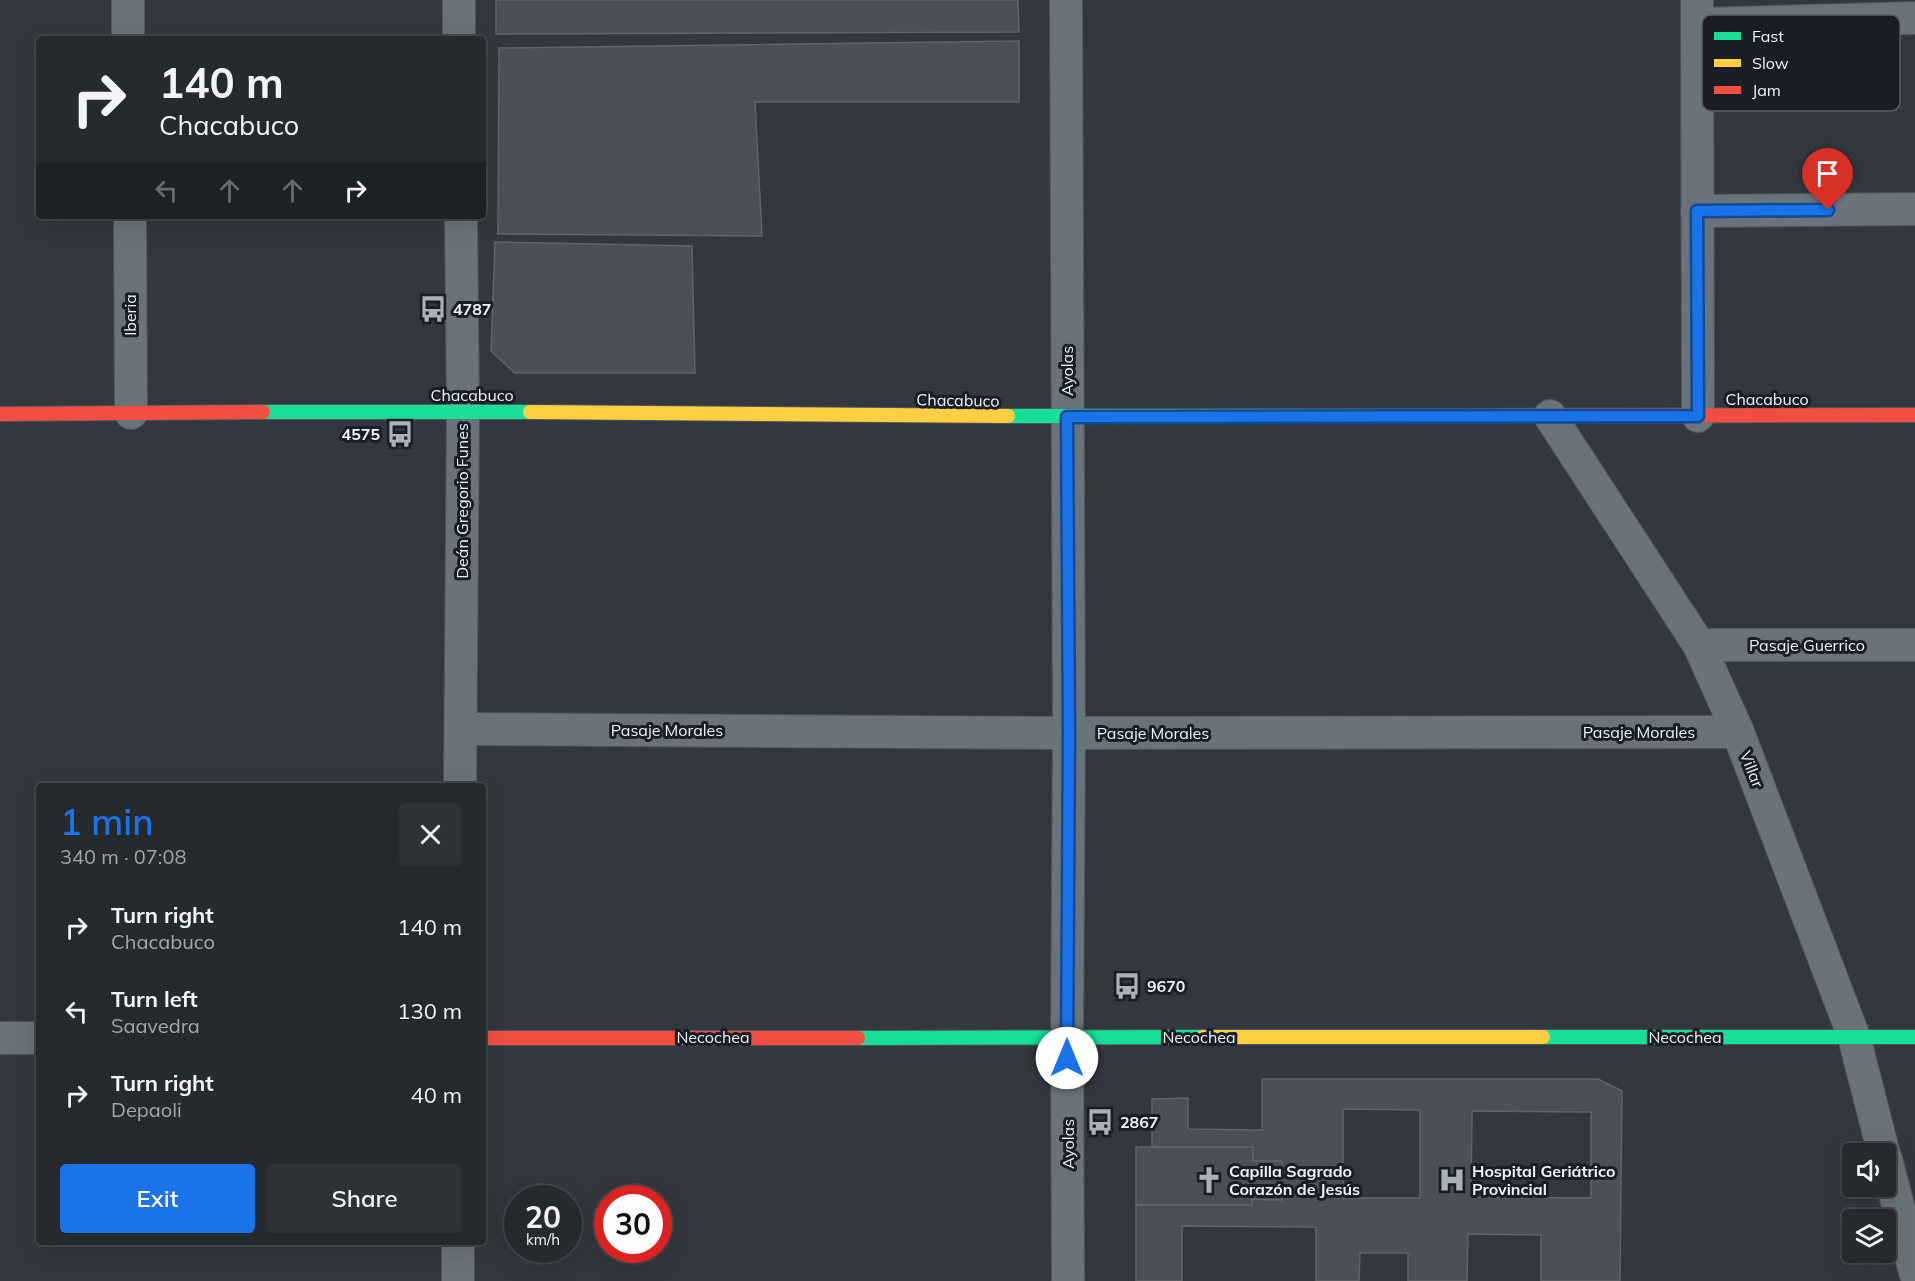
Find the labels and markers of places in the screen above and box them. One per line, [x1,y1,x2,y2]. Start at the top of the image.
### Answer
pin [1802,148,1853,210]
bus stop icon: 4787 [418,294,448,324]
place label: 4787 [453,299,491,319]
bus stop icon: 4575 [385,419,415,449]
place label: 4575 [342,424,380,444]
bus stop icon: 9670 [1112,971,1142,1001]
place label: 9670 [1147,976,1185,996]
bus stop icon: 2867 [1085,1107,1115,1137]
place label: 2867 [1120,1112,1158,1132]
place label: Capilla Sagrado Corazón de Jesús [1229,1161,1360,1199]
place label: Hospital Geriátrico Provincial [1472,1161,1615,1199]
church icon: Capilla Sagrado Corazón de Jesús [1194,1165,1224,1195]
hospital icon: Hospital Geriátrico Provincial [1437,1165,1467,1195]

